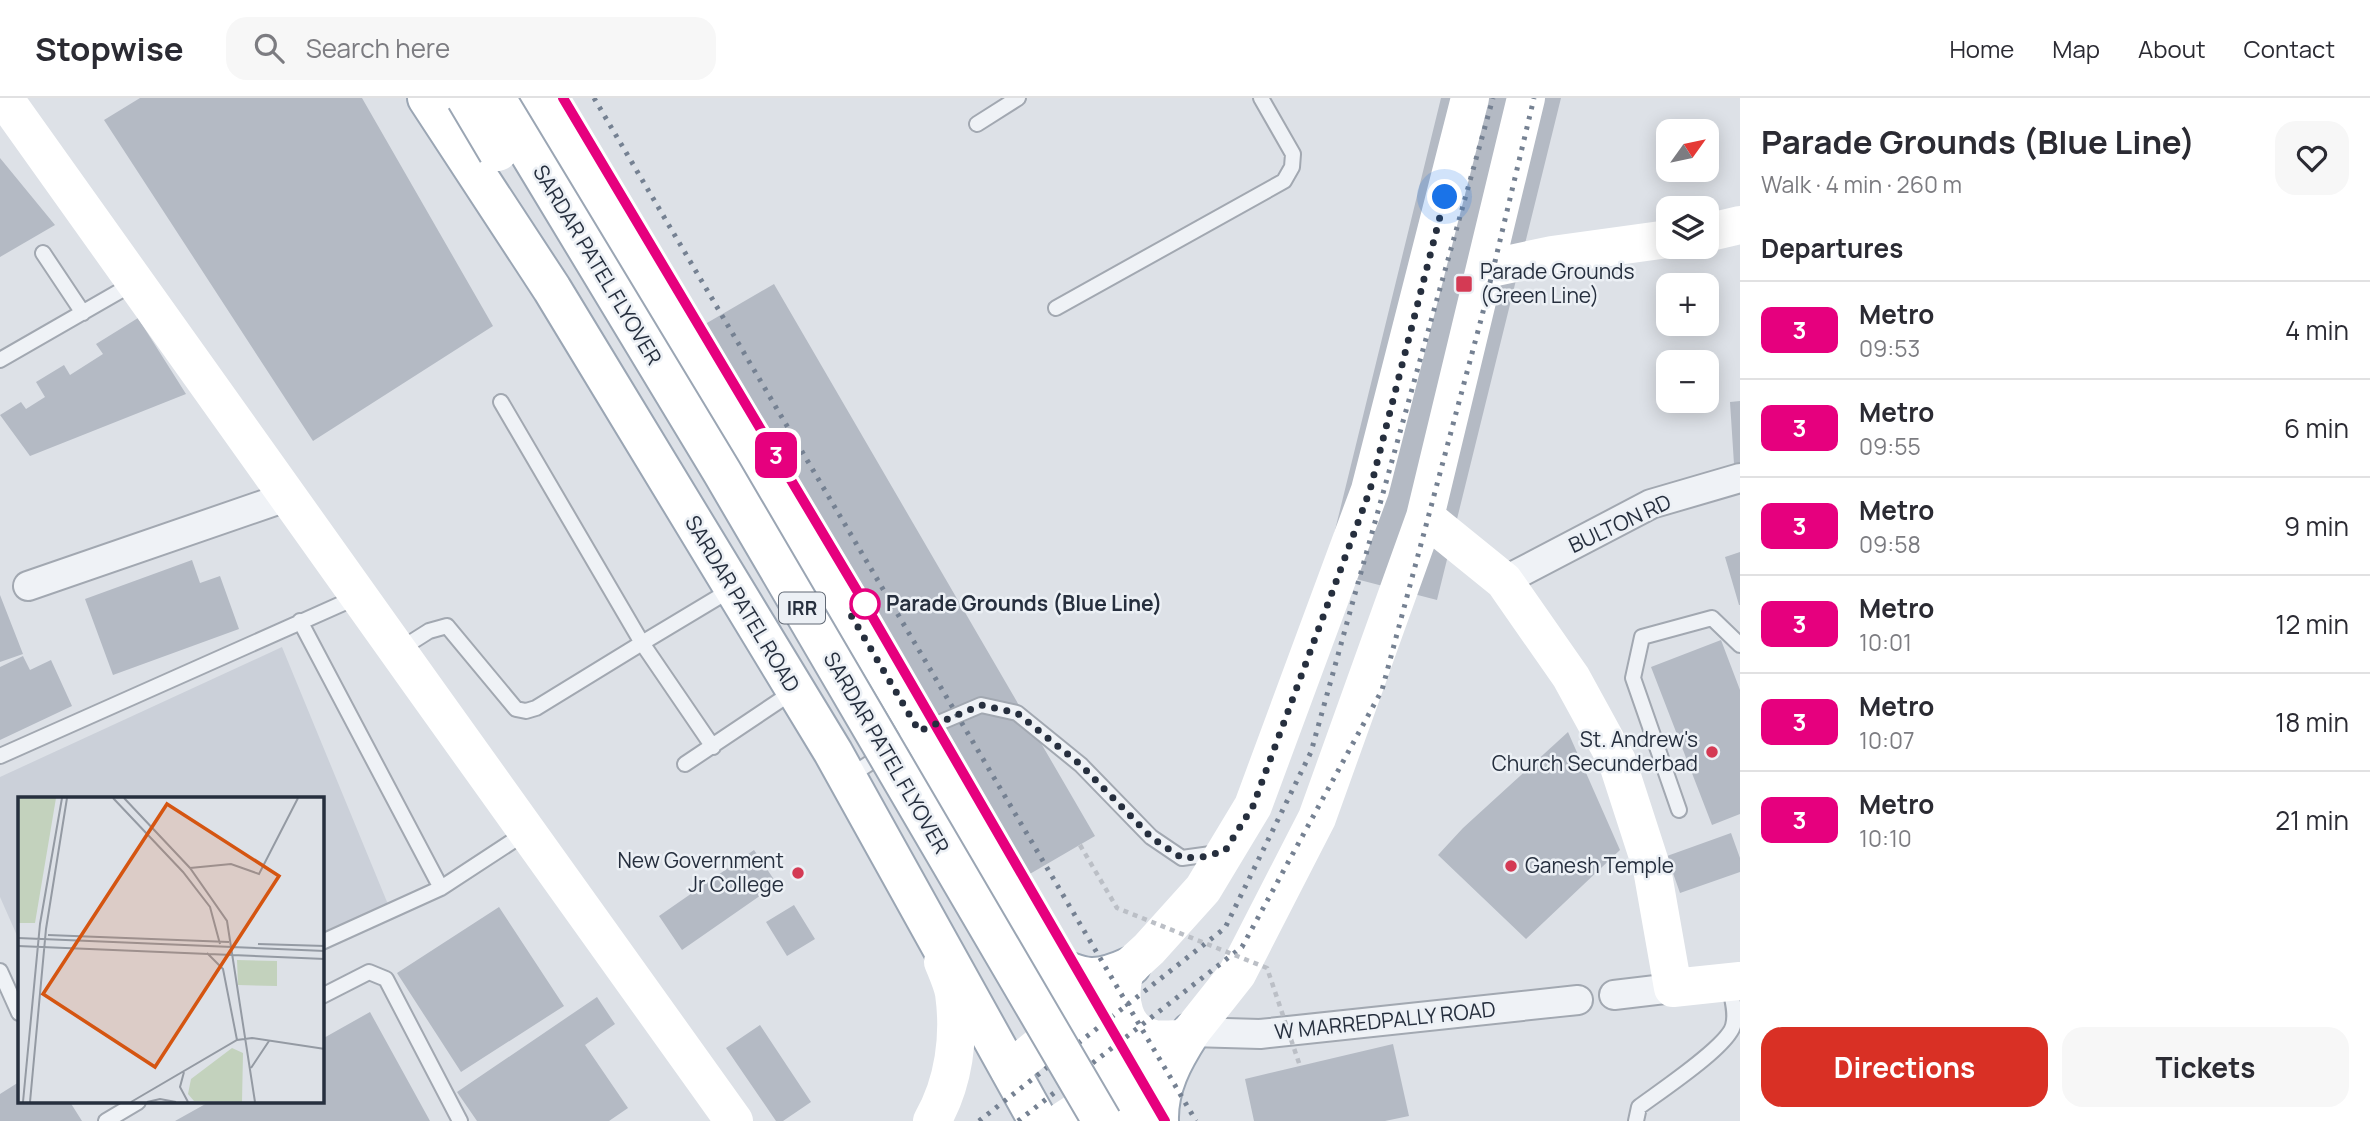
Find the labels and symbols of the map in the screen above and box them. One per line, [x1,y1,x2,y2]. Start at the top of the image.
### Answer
north arrow [1656,119,1718,182]
street label: SARDAR PATEL FLYOVER [527,159,669,370]
your location [1427,179,1462,214]
place label: Parade Grounds (Green Line) [1480,257,1635,309]
marker: Parade Grounds (Green Line) [1454,274,1474,294]
line badge: 3 [753,432,799,478]
street label: BULTON RD [1564,487,1675,559]
street label: SARDAR PATEL ROAD [679,510,807,697]
marker: Parade Grounds (Blue Line) [850,589,880,619]
place label: Parade Grounds (Blue Line) [886,589,1162,617]
road number: IRR [779,593,825,624]
street label: SARDAR PATEL FLYOVER [818,647,956,858]
place label: St. Andrew's Church Secunderbad [1492,725,1698,777]
marker: St. Andrew's Church Secunderbad [1704,744,1720,760]
inset map [18,797,324,1104]
place label: New Government Jr College [617,846,784,898]
place label: Ganesh Temple [1525,851,1674,879]
marker: Ganesh Temple [1503,858,1519,874]
marker: New Government Jr College [790,865,806,881]
street label: W MARREDPALLY ROAD [1273,994,1497,1046]

